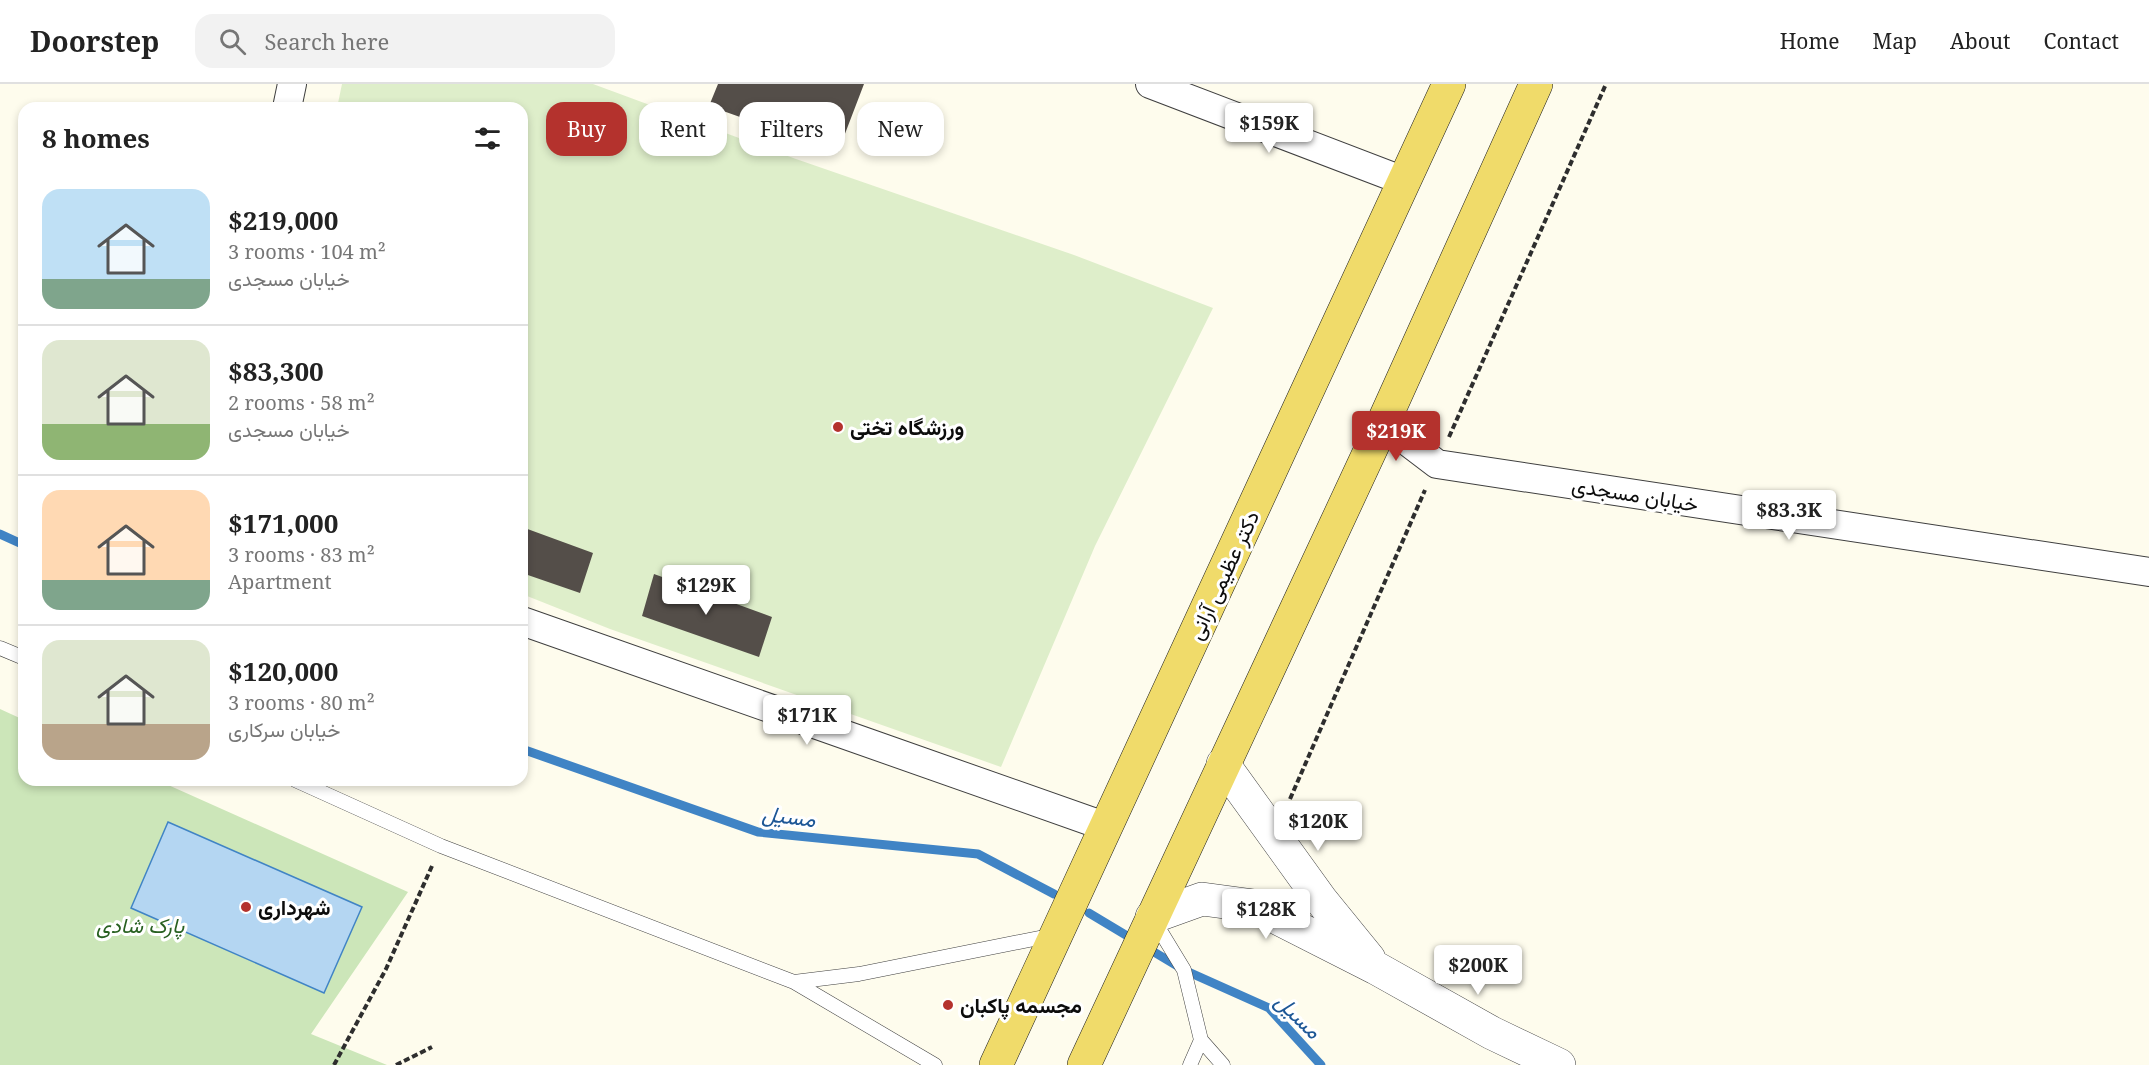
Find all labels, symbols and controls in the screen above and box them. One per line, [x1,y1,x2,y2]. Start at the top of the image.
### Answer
search box [195,14,615,68]
text: Doorstep [30,22,159,60]
icon: search [216,25,249,58]
text: Search here [264,26,389,56]
text: Home [1780,27,1840,55]
text: Map [1873,27,1917,55]
text: About [1950,27,2011,55]
text: Contact [2044,27,2119,55]
chip: Buy [546,102,627,156]
chip: Rent [639,102,727,156]
chip: Filters [739,102,845,156]
chip: New [857,102,944,156]
pin: $159K [1227,103,1311,154]
text: $159K [1239,109,1299,136]
text: 8 homes [42,120,150,156]
icon: filters [471,122,504,155]
text: $219,000 [228,202,338,238]
icon: home [90,213,162,285]
text: 3 rooms · 104 m² [228,238,386,265]
text: خیابان مسجدی [228,265,350,292]
text: $83,300 [228,353,324,389]
icon: home [90,364,162,436]
text: 2 rooms · 58 m² [228,389,375,416]
pin: $219K [1354,411,1438,462]
place label: ورزشگاه تختی [850,413,964,441]
text: خیابان مسجدی [228,416,350,443]
text: $219K [1366,417,1426,444]
marker: ورزشگاه تختی [831,420,845,434]
street label: خیابان مسجدی [1570,470,1700,518]
pin: $83.3K [1740,490,1838,541]
text: $83.3K [1756,496,1822,523]
text: $171,000 [228,505,338,541]
street label: دکتر عظیمی آرانی [1181,506,1265,644]
icon: home [90,514,162,586]
text: 3 rooms · 83 m² [228,541,375,568]
pin: $129K [664,565,748,616]
text: Apartment [228,568,332,595]
text: $129K [676,571,736,598]
text: $120,000 [228,653,338,689]
icon: home [90,664,162,736]
text: 3 rooms · 80 m² [228,689,375,716]
pin: $171K [765,695,849,746]
text: $171K [777,701,837,728]
text: خیابان سرکاری [228,716,340,743]
water label: مسیل [760,797,818,833]
pin: $120K [1276,801,1360,852]
text: $120K [1288,807,1348,834]
pin: $128K [1224,889,1308,940]
place label: شهرداری [258,893,331,921]
text: $128K [1236,895,1296,922]
marker: شهرداری [239,900,253,914]
park label: پارک شادی [96,911,184,940]
pin: $200K [1436,945,1520,996]
text: $200K [1448,951,1508,978]
water label: مسیل [1269,986,1329,1045]
place label: مجسمه پاکبان [960,991,1082,1020]
marker: مجسمه پاکبان [941,998,955,1012]

